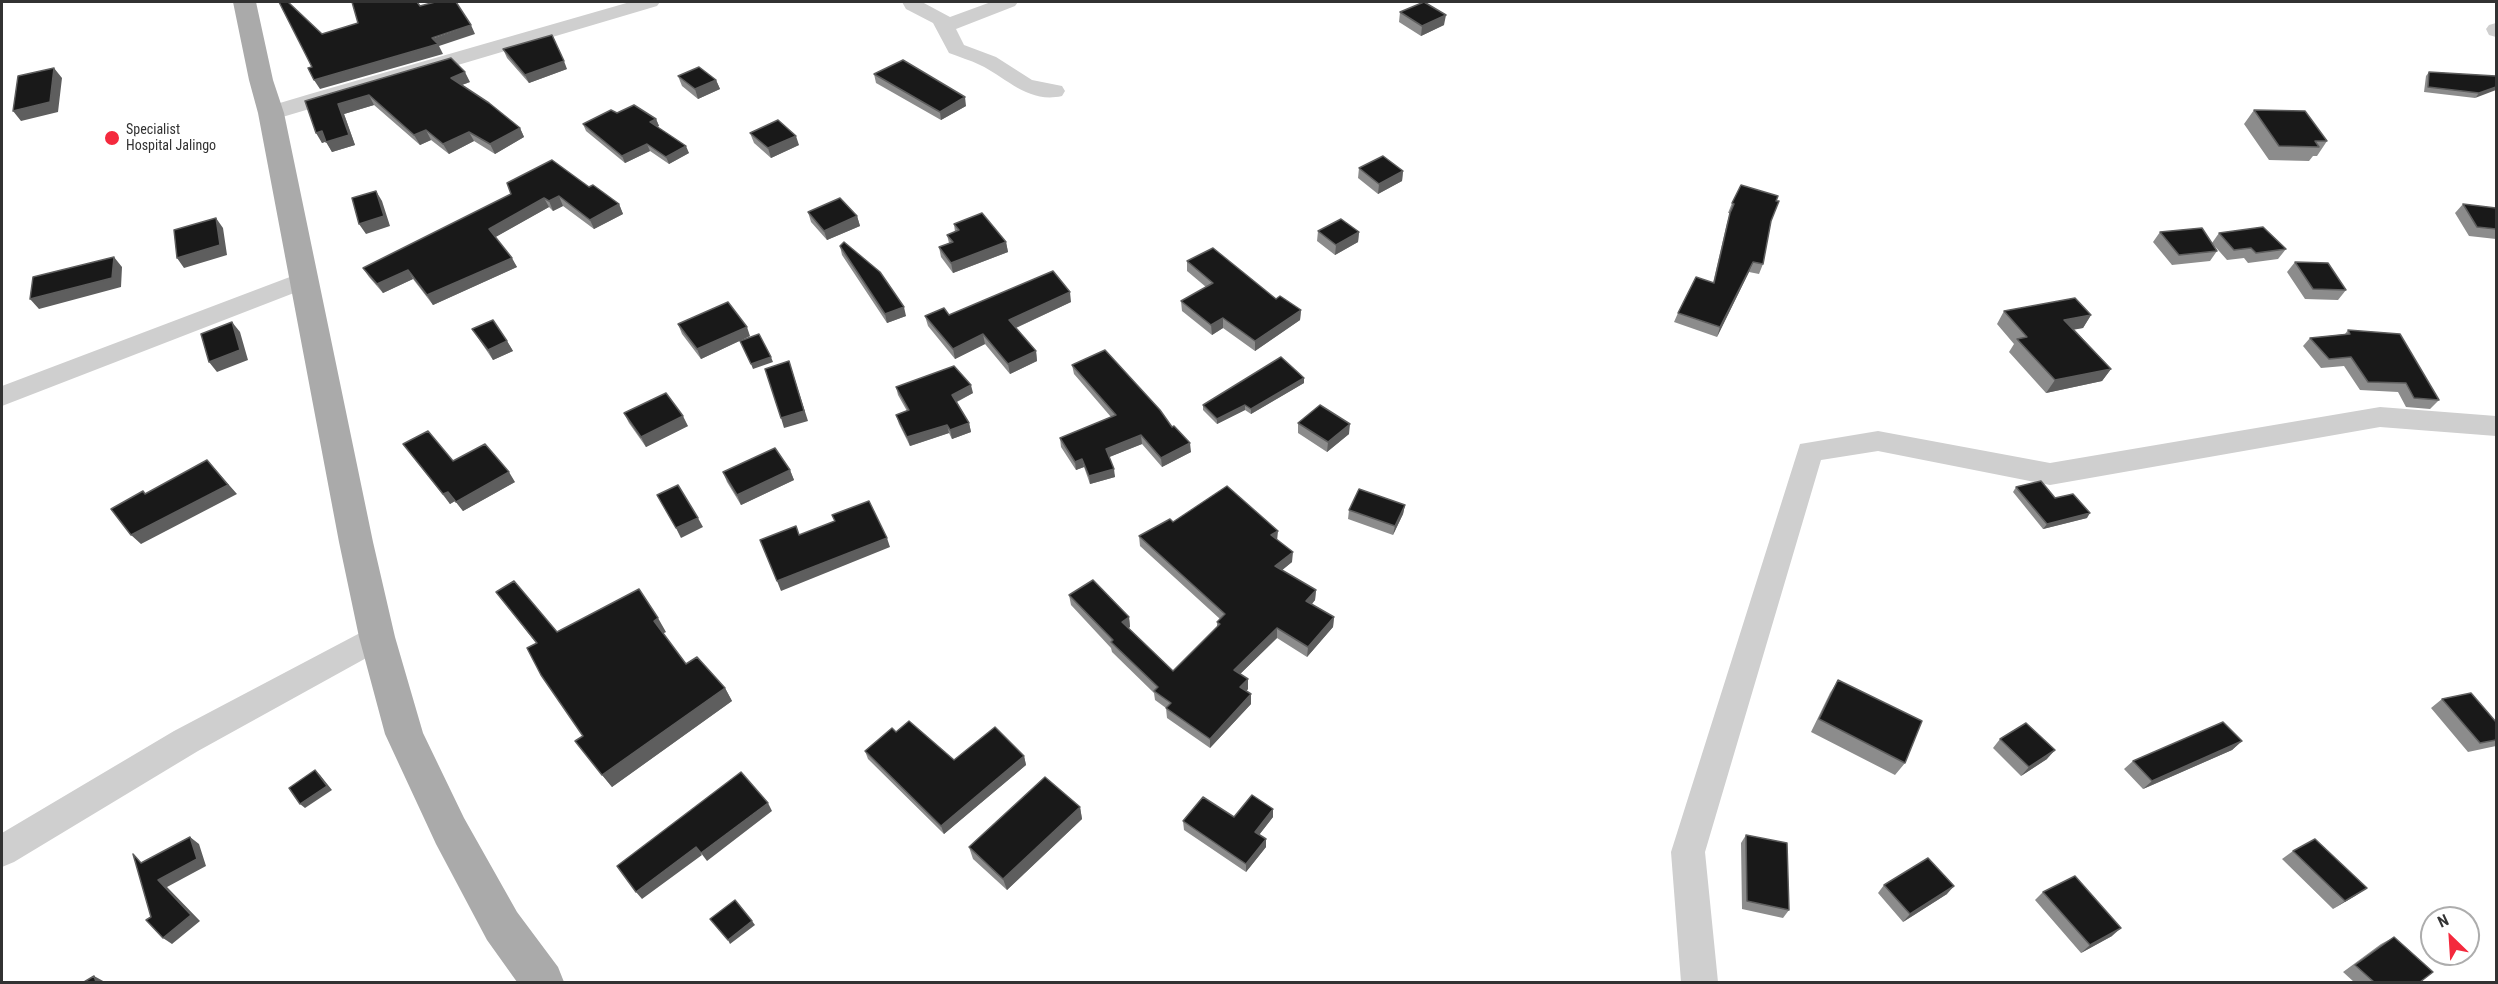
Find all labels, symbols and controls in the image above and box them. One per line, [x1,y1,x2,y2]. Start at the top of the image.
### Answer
place label: Specialist Hospital Jalingo [126,122,216,154]
marker: Specialist Hospital Jalingo [103,129,121,147]
north arrow [2420,906,2480,966]
text: N [2435,910,2451,932]

